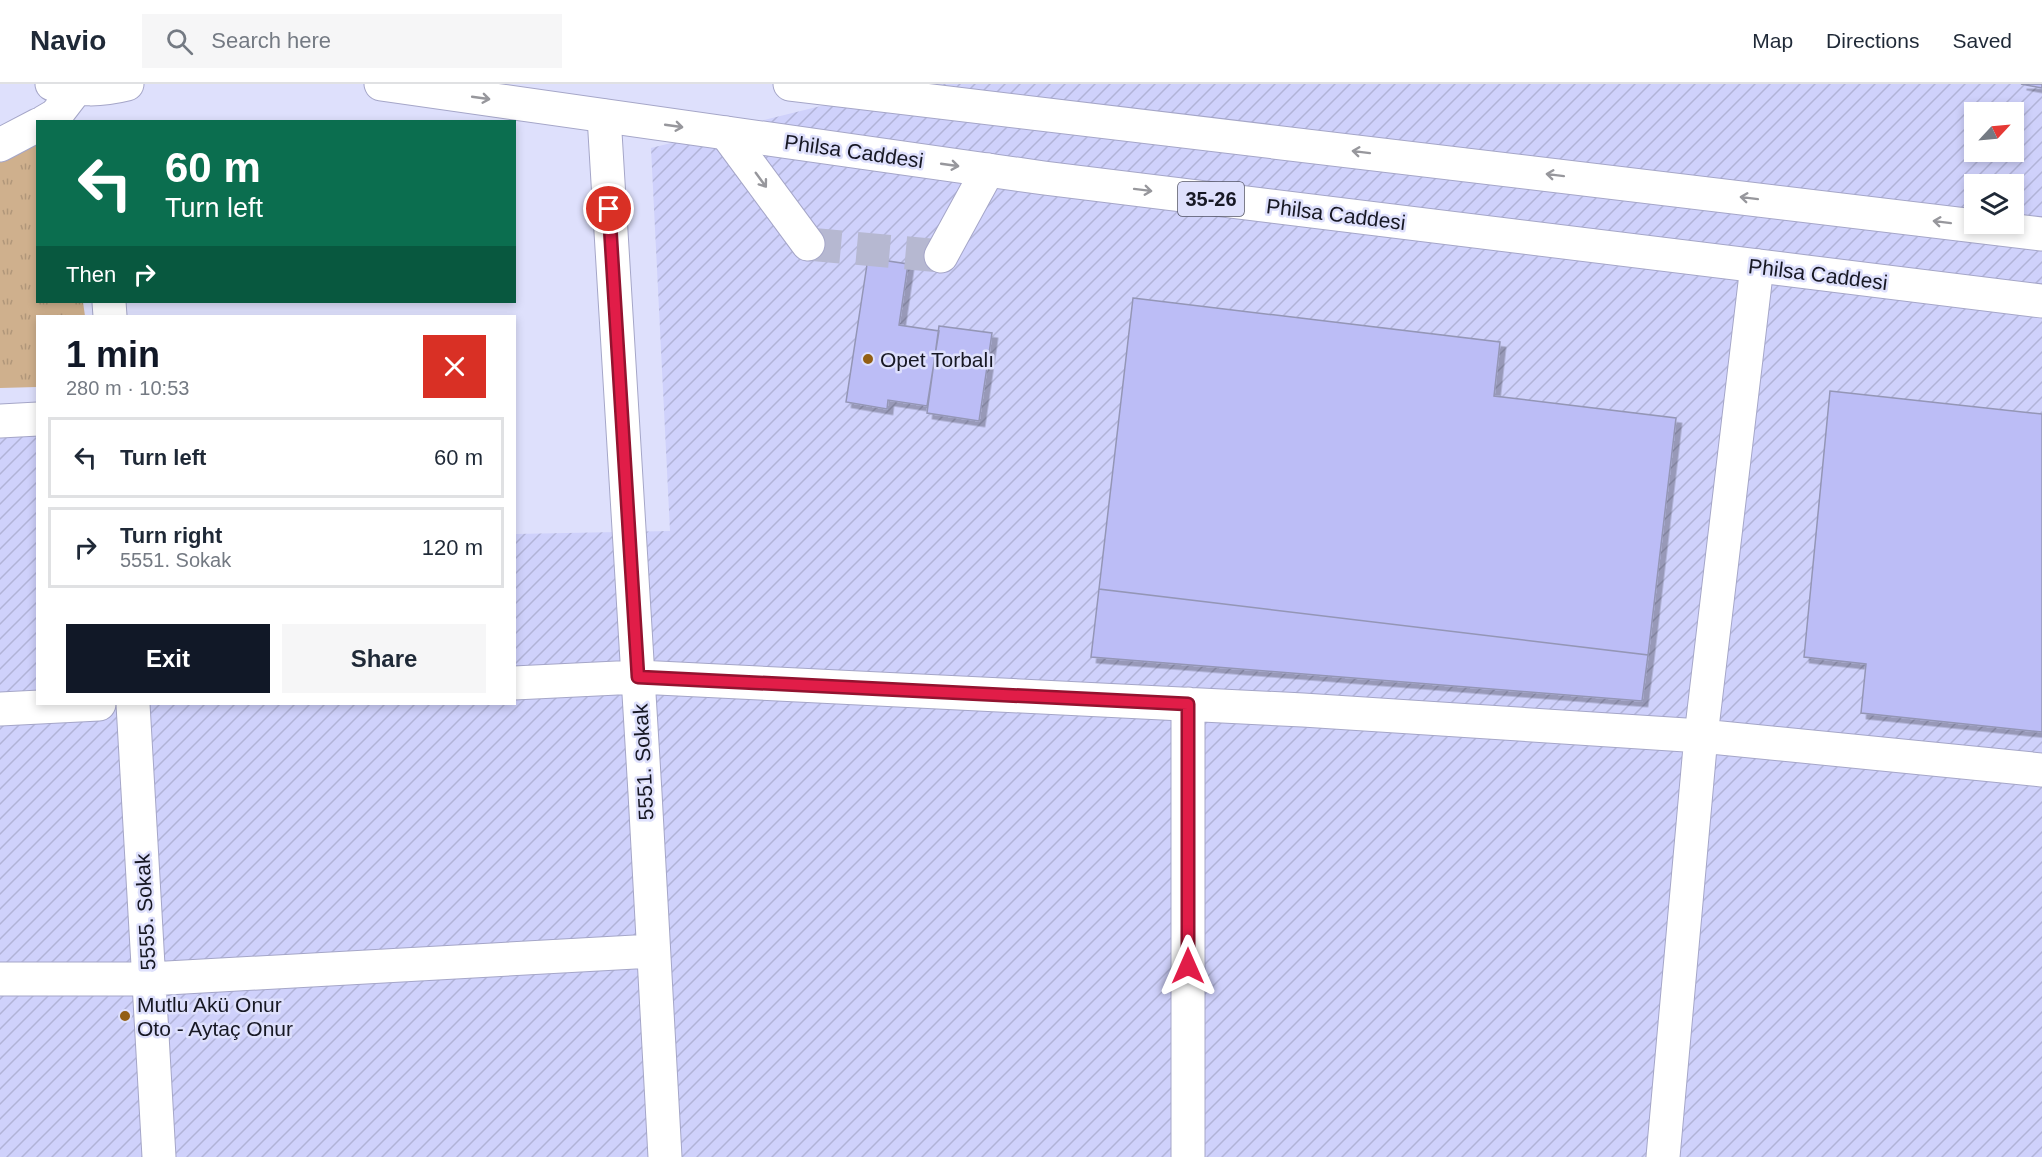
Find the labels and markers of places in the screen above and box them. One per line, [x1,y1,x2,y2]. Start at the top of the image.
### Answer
pin [583,183,634,234]
place label: Opet Torbalı [880,348,994,371]
marker: Opet Torbalı [861,352,875,366]
place label: Mutlu Akü Onur Oto - Aytaç Onur [137,993,293,1040]
marker: Mutlu Akü Onur Oto - Aytaç Onur [118,1009,132,1023]

